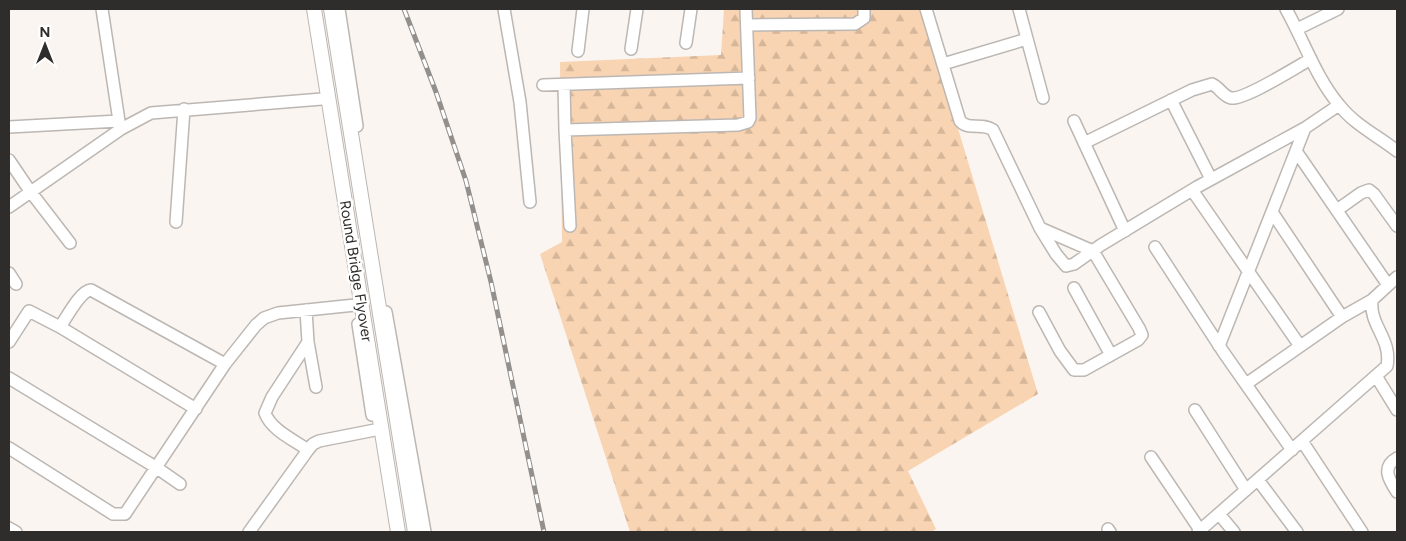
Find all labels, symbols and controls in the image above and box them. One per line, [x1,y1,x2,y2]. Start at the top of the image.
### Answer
north arrow [20,20,70,70]
text: N [40,24,50,41]
street label: Round Bridge Flyover [336,199,376,343]

